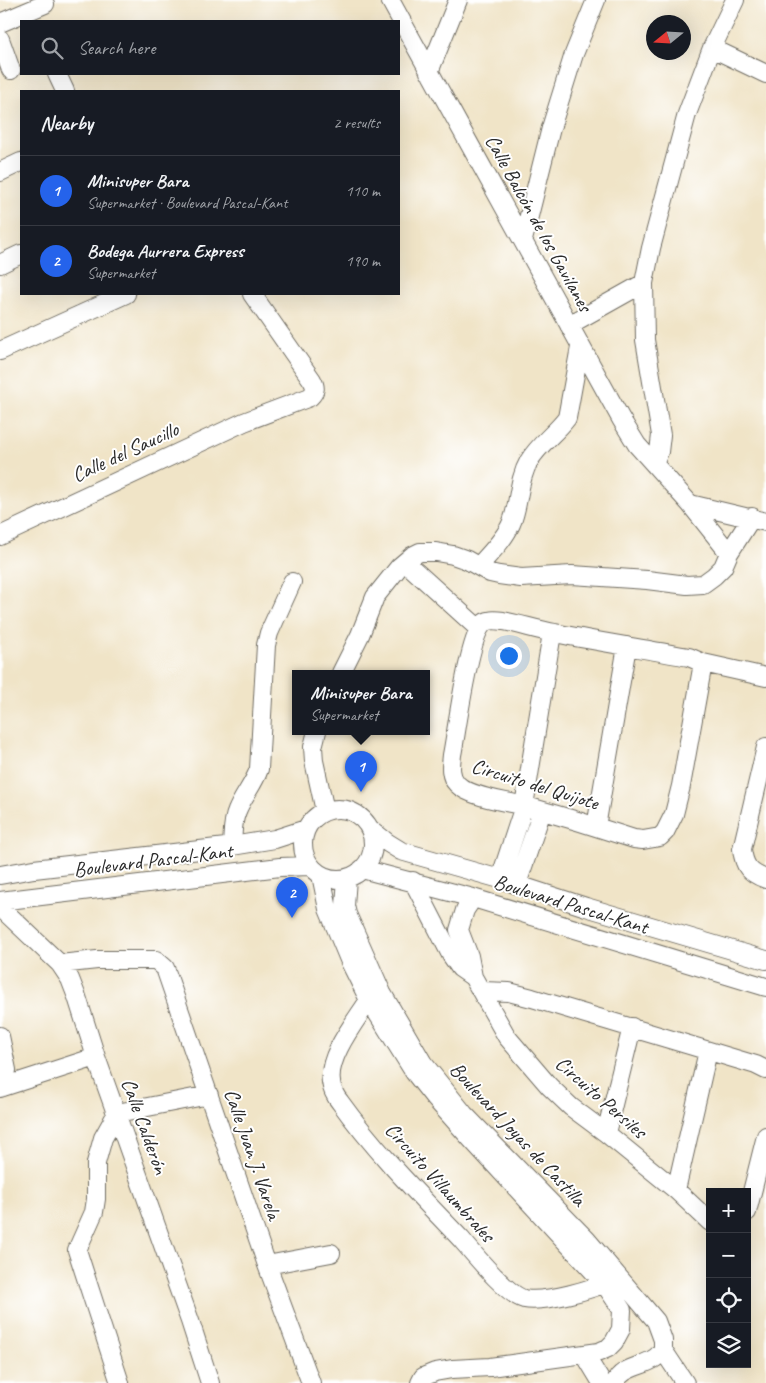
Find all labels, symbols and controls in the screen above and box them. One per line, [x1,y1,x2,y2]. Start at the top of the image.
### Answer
north arrow [646,15,691,60]
search box [20,20,400,75]
icon: search [38,34,66,62]
text: Search here [78,36,155,60]
text: Nearby [40,110,93,136]
text: 2 results [333,113,380,133]
street label: Calle Balcón de los Gavilanes [479,130,599,318]
text: Minisuper Bara [87,169,188,193]
text: 1 [52,181,60,201]
text: 110 m [346,181,380,201]
text: Supermarket · Boulevard Pascal-Kant [87,193,288,213]
text: Bodega Aurrera Express [87,239,244,263]
text: 2 [52,251,60,271]
text: 190 m [346,251,380,271]
text: Supermarket [87,263,155,283]
street label: Calle del Saucillo [68,415,184,488]
your location [496,643,522,669]
popup [292,670,430,735]
text: Minisuper Bara [310,681,412,705]
text: Supermarket [310,705,378,725]
pin: 1 [345,751,377,792]
street label: Circuito del Quijote [468,752,603,816]
street label: Boulevard Pascal-Kant [72,837,236,883]
street label: Boulevard Pascal-Kant [491,868,653,940]
pin: 2 [276,877,308,918]
street label: Circuito Persiles [550,1050,653,1145]
street label: Boulevard Joyas de Castilla [444,1056,593,1213]
street label: Calle Calderón [116,1075,174,1178]
street label: Calle Juan J. Varela [218,1085,288,1225]
street label: Circuito Villaumbrales [379,1117,502,1249]
map controls [706,1188,751,1368]
button: + [706,1188,751,1233]
button: − [706,1233,751,1278]
button: locate [706,1278,751,1323]
button: layers [706,1323,751,1368]

